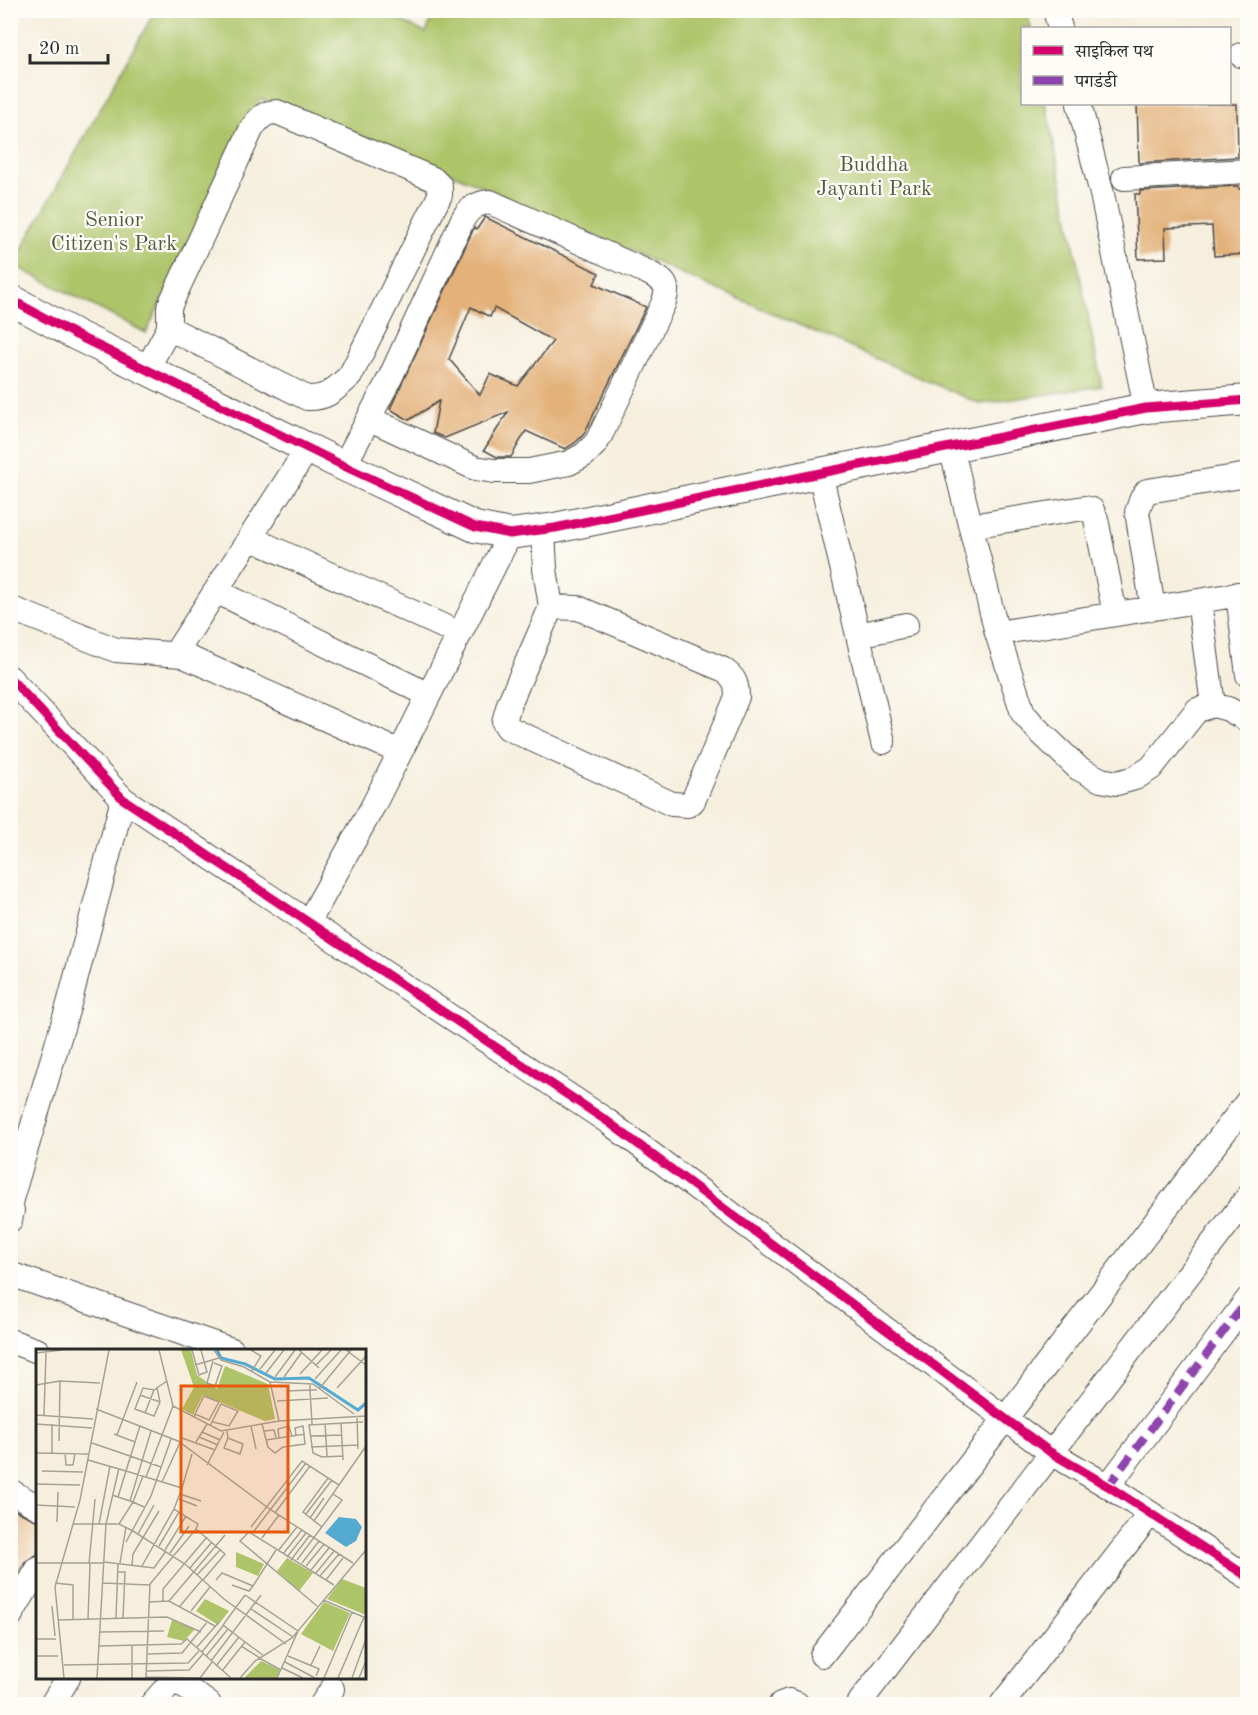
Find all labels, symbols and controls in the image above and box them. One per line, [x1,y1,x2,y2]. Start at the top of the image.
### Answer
scale bar [30,27,108,65]
legend [1021,27,1231,105]
text: 20 m [39,40,79,58]
text: साइकिल पथ [1074,41,1155,61]
text: पगडंडी [1074,70,1118,91]
park label: Buddha Jayanti Park [816,155,932,200]
park label: Senior Citizen's Park [51,210,177,255]
inset map [36,1349,366,1679]

